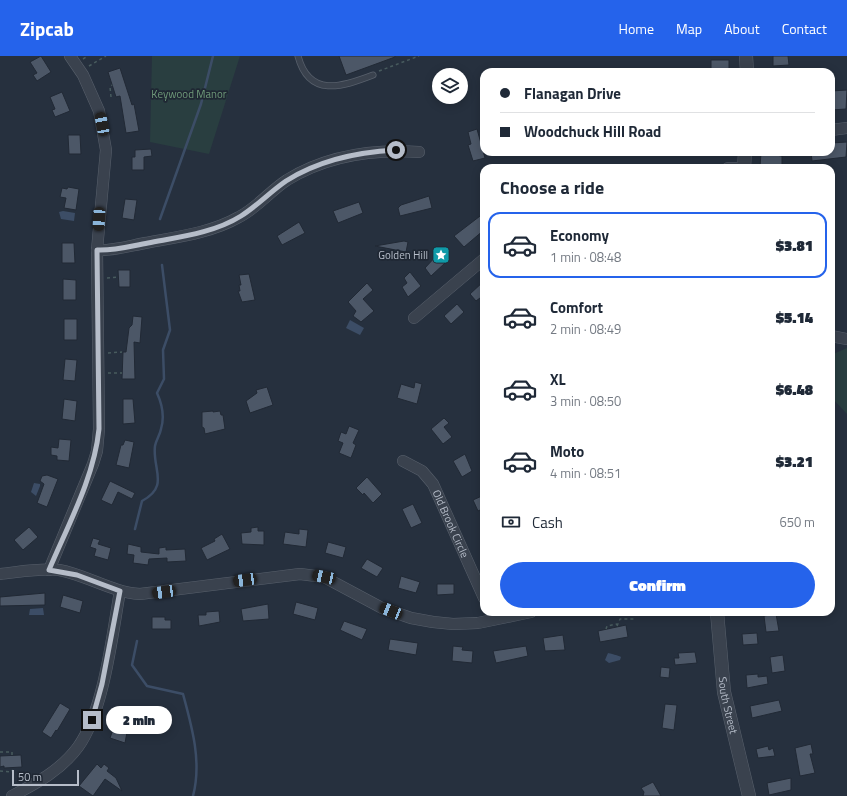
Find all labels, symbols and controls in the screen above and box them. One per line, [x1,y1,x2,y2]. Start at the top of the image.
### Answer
text: Zipcab [20,14,74,43]
text: Home [619,18,654,39]
text: Map [676,18,702,39]
text: About [724,18,760,39]
text: Contact [782,18,827,39]
map controls [432,68,468,104]
button: layers [432,68,468,104]
text: Flanagan Drive [524,82,621,105]
park label: Keywood Manor [151,86,227,102]
car [94,111,110,137]
text: Woodchuck Hill Road [524,120,661,143]
route start [387,141,405,159]
text: Choose a ride [500,174,604,201]
car [92,207,106,231]
text: Economy [550,224,609,247]
icon: car [502,227,538,263]
text: $3.81 [776,234,813,257]
place icon: Golden Hill [431,245,451,265]
place label: Golden Hill [378,247,428,263]
text: 1 min · 08:48 [550,247,621,267]
text: Comfort [550,296,603,319]
icon: car [502,299,538,335]
text: $5.14 [776,306,813,329]
text: 2 min · 08:49 [550,319,621,339]
text: XL [550,368,566,391]
icon: car [502,371,538,407]
text: $6.48 [776,378,813,401]
text: 3 min · 08:50 [550,391,621,411]
text: Moto [550,440,584,463]
icon: car [502,443,538,479]
text: $3.21 [776,450,813,473]
text: 4 min · 08:51 [550,463,621,483]
street label: Old Brook Circle [429,487,473,561]
icon: cash [500,511,522,533]
text: Cash [532,511,563,534]
text: 650 m [779,512,815,532]
button: Confirm [500,562,815,608]
car [311,569,337,585]
car [232,572,258,588]
car [151,584,177,600]
car [378,601,404,621]
street label: South Street [715,676,742,736]
callout: 2 min [106,706,172,734]
text: 2 min [123,710,155,730]
route end [83,711,101,729]
scale bar [12,768,79,787]
text: 50 m [18,769,42,785]

